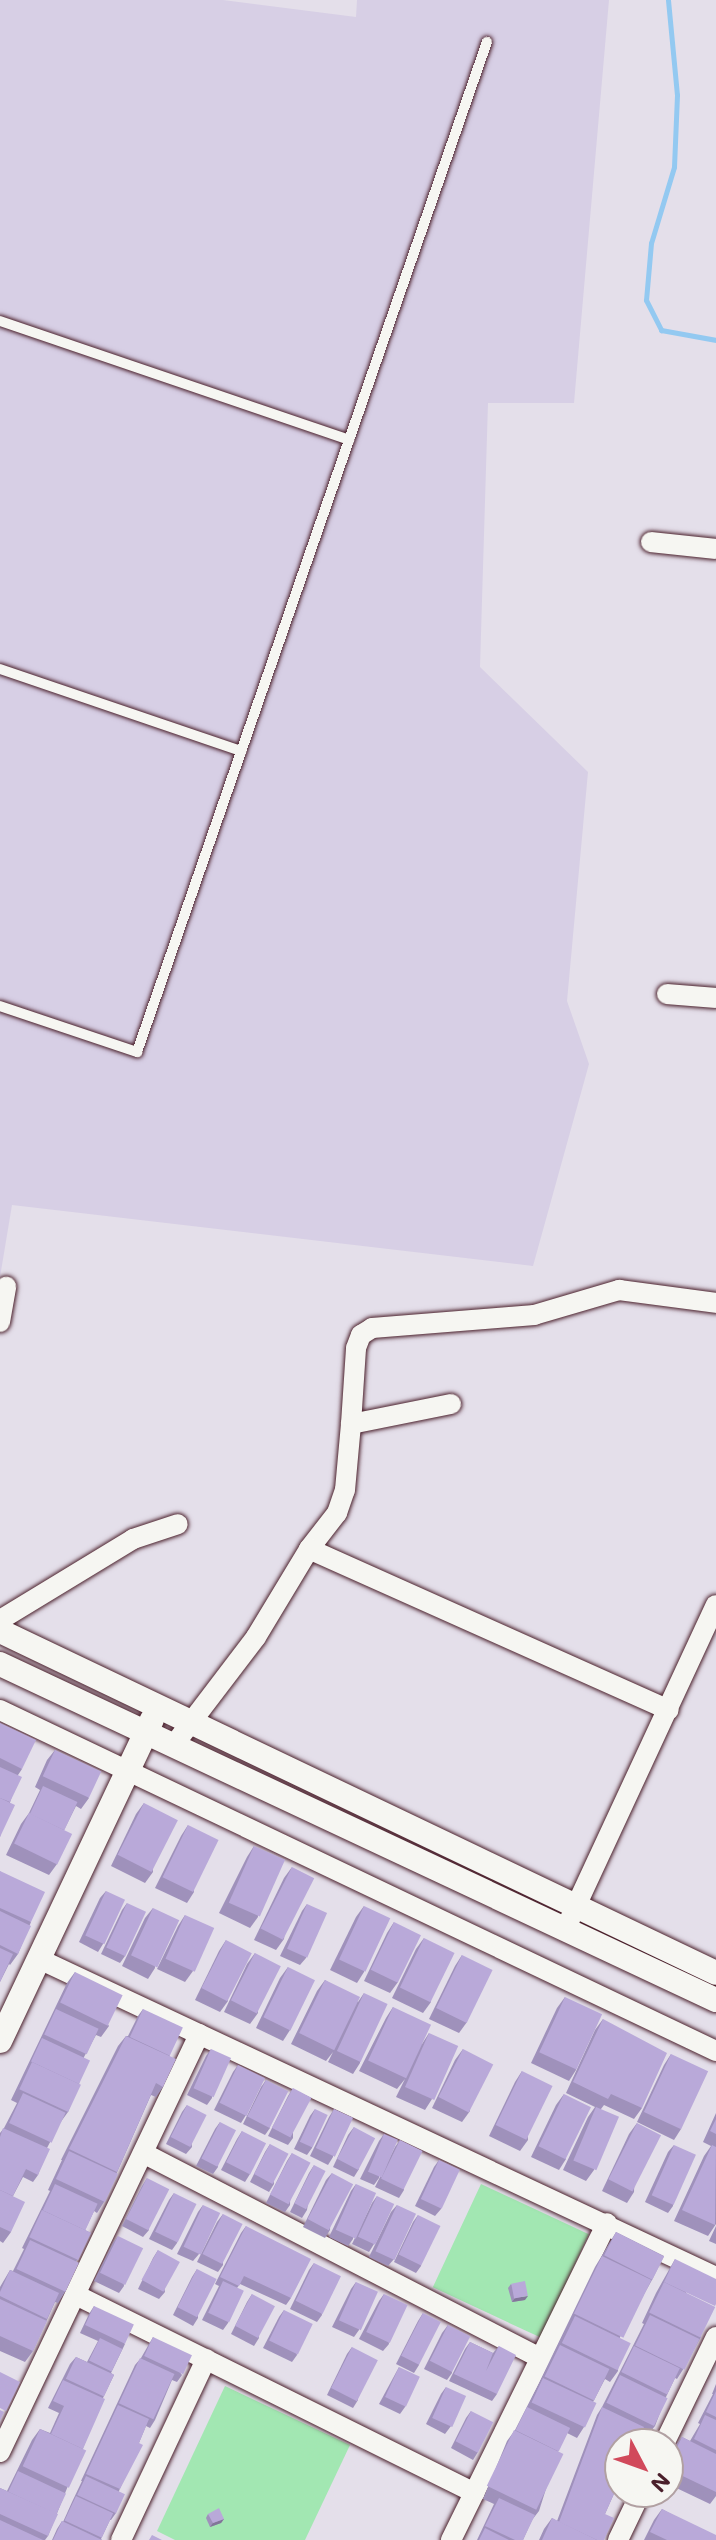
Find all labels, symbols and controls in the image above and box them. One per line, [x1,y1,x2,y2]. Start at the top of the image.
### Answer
north arrow [604,2428,684,2508]
text: N [645,2467,677,2499]

